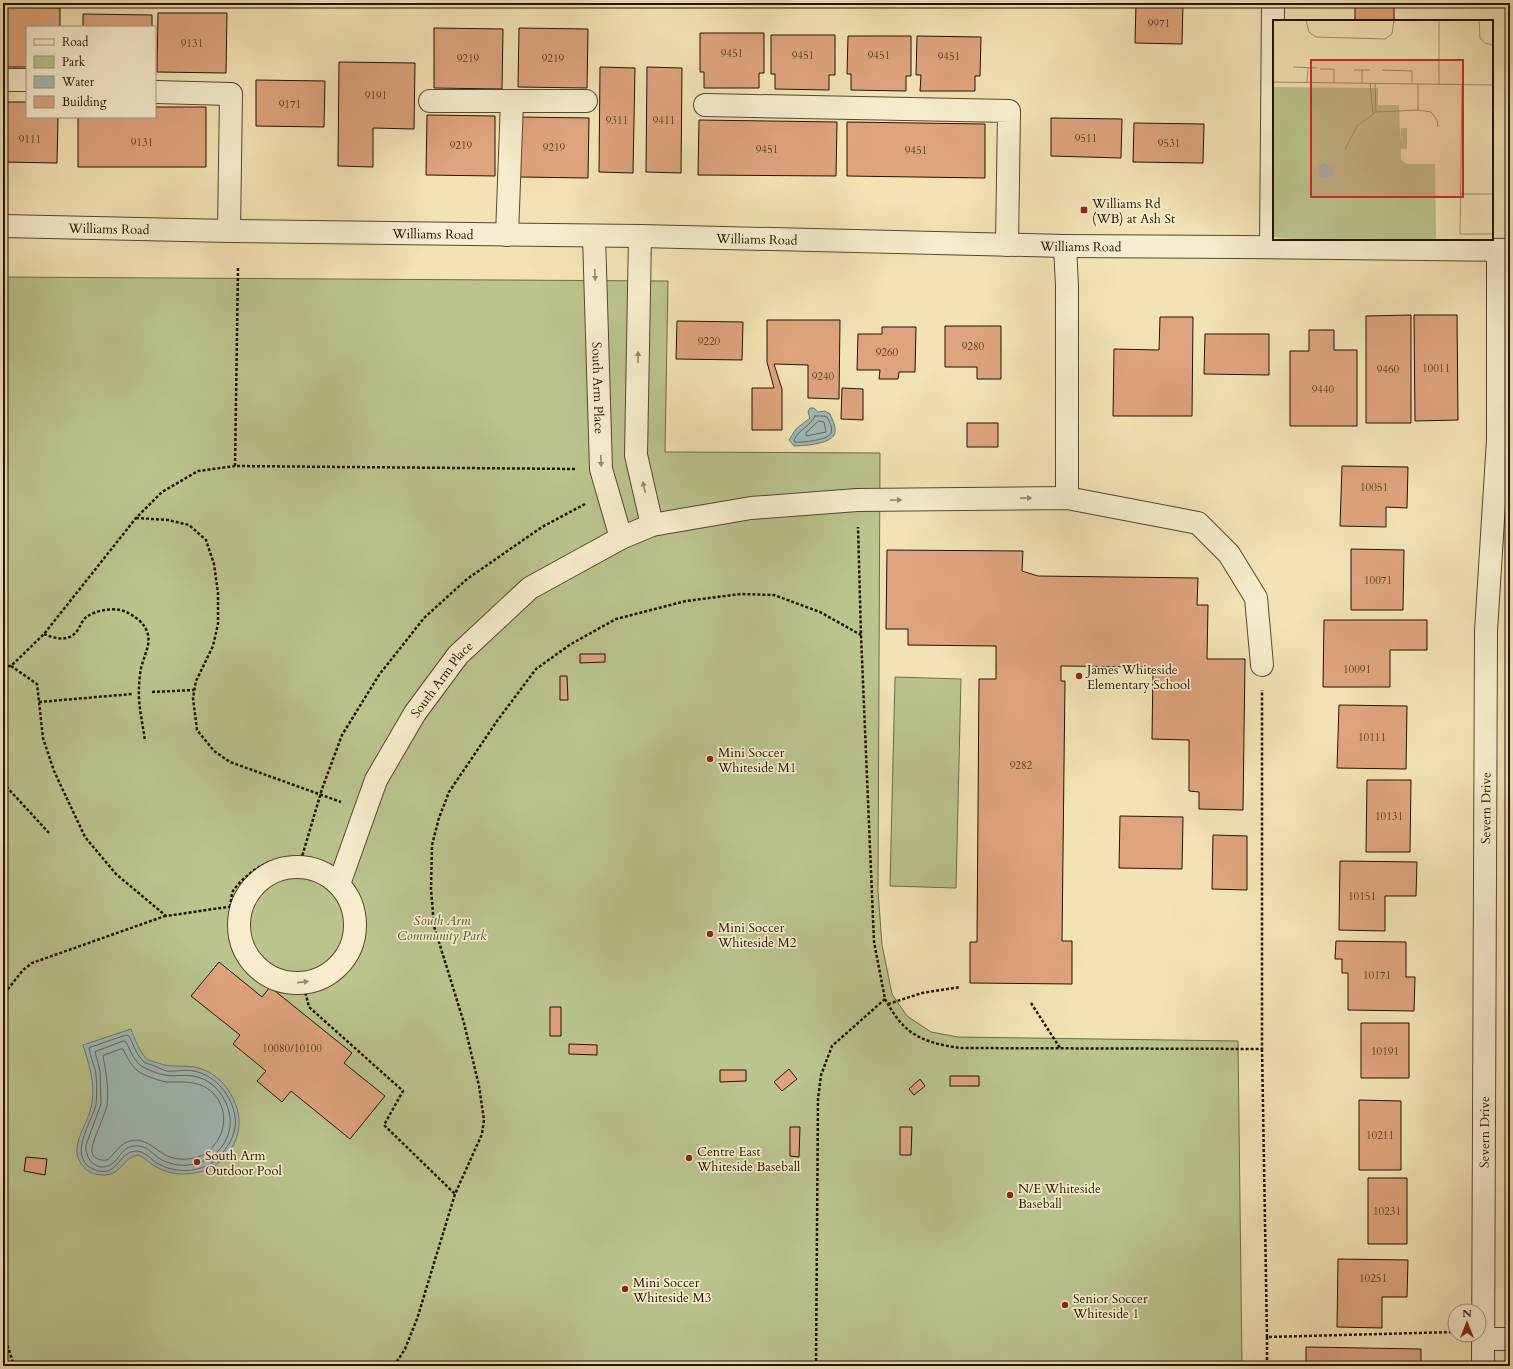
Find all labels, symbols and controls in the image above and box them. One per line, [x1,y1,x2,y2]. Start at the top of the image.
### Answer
house number: 9971 [1148,16,1170,31]
inset map [1273,20,1493,240]
legend [26,26,156,118]
text: Road [62,34,89,50]
house number: 9131 [181,36,203,51]
house number: 9451 [721,46,743,61]
house number: 9451 [792,48,814,63]
house number: 9451 [868,48,890,63]
house number: 9451 [938,49,960,64]
house number: 9219 [457,51,480,66]
house number: 9219 [542,51,565,66]
text: Park [62,54,86,70]
text: Water [61,74,95,90]
house number: 9191 [365,88,387,103]
text: Building [62,94,107,110]
house number: 9171 [279,97,301,112]
house number: 9311 [606,113,628,128]
house number: 9411 [653,113,675,128]
house number: 9511 [1075,131,1097,146]
house number: 9111 [19,132,41,147]
house number: 9131 [131,135,153,150]
house number: 9531 [1158,136,1180,151]
house number: 9219 [450,138,473,153]
house number: 9219 [543,140,566,155]
house number: 9451 [756,142,778,157]
house number: 9451 [905,143,927,158]
place label: Williams Rd (WB) at Ash St [1091,195,1175,228]
marker: Williams Rd (WB) at Ash St [1079,205,1089,215]
street label: Williams Road [67,219,150,239]
street label: Williams Road [391,225,474,244]
street label: Williams Road [715,230,798,250]
street label: Williams Road [1039,237,1122,256]
one-way arrow [592,269,598,282]
house number: 9220 [698,334,721,349]
house number: 9280 [962,339,985,354]
street label: South Arm Place [587,342,608,435]
house number: 9260 [876,345,899,360]
one-way arrow [635,350,641,363]
house number: 10011 [1422,361,1450,376]
house number: 9460 [1377,362,1400,377]
house number: 9240 [812,369,835,384]
house number: 9440 [1312,382,1335,397]
one-way arrow [598,455,604,468]
one-way arrow [640,480,646,493]
house number: 10051 [1360,480,1388,495]
one-way arrow [1020,495,1033,501]
one-way arrow [890,497,903,503]
house number: 10071 [1364,573,1392,588]
street label: South Arm Place [407,637,477,721]
place label: James Whiteside Elementary School [1085,661,1191,694]
house number: 10091 [1343,662,1371,677]
marker: James Whiteside Elementary School [1074,671,1084,681]
house number: 10111 [1358,730,1386,745]
place label: Mini Soccer Whiteside M1 [717,744,796,777]
marker: Mini Soccer Whiteside M1 [705,754,715,764]
house number: 9282 [1010,758,1033,773]
street label: Severn Drive [1477,772,1495,844]
house number: 10131 [1375,809,1403,824]
house number: 10151 [1348,889,1376,904]
park label: South Arm Community Park [397,912,487,945]
place label: Mini Soccer Whiteside M2 [717,919,797,952]
marker: Mini Soccer Whiteside M2 [705,929,715,939]
house number: 10171 [1363,968,1391,983]
one-way arrow [297,978,309,985]
house number: 10080/10100 [262,1041,322,1056]
house number: 10191 [1371,1044,1399,1059]
street label: Severn Drive [1476,1096,1494,1168]
house number: 10211 [1366,1128,1394,1143]
place label: Centre East Whiteside Baseball [696,1143,801,1176]
place label: South Arm Outdoor Pool [205,1147,282,1180]
marker: Centre East Whiteside Baseball [684,1153,694,1163]
marker: South Arm Outdoor Pool [192,1157,202,1167]
place label: N/E Whiteside Baseball [1018,1180,1101,1213]
marker: N/E Whiteside Baseball [1005,1190,1015,1200]
house number: 10231 [1373,1204,1401,1219]
house number: 10251 [1359,1271,1387,1286]
place label: Mini Soccer Whiteside M3 [632,1274,711,1307]
marker: Mini Soccer Whiteside M3 [620,1284,630,1294]
place label: Senior Soccer Whiteside 1 [1072,1290,1148,1323]
marker: Senior Soccer Whiteside 1 [1060,1300,1070,1310]
north arrow [1447,1303,1487,1343]
text: N [1462,1306,1472,1321]

